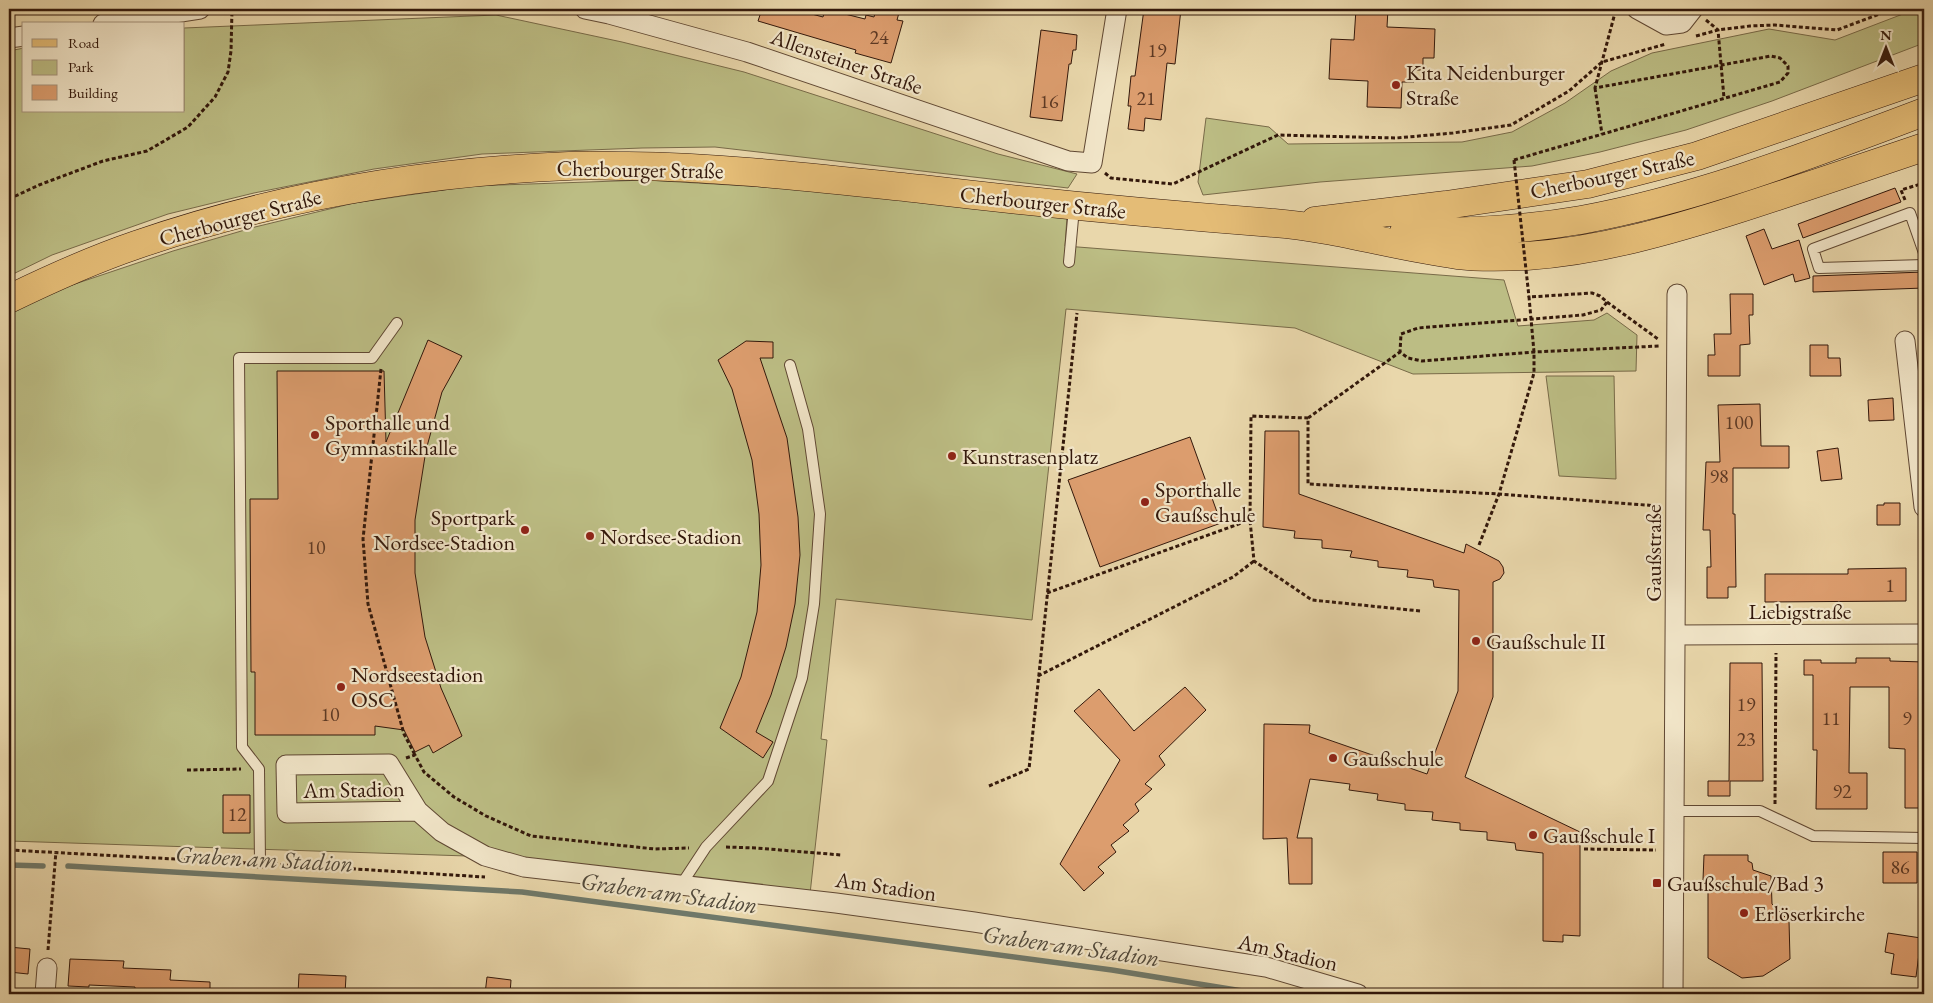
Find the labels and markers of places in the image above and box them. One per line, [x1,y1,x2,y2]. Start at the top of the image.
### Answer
place label: Kita Neidenburger Straße [1406,58,1566,112]
marker: Kita Neidenburger Straße [1390,79,1402,91]
place label: Sporthalle und Gymnastikhalle [325,408,458,462]
marker: Sporthalle und Gymnastikhalle [309,429,321,441]
place label: Kunstrasenplatz [962,442,1099,471]
marker: Kunstrasenplatz [946,450,958,462]
place label: Sporthalle Gaußschule [1155,475,1256,529]
marker: Sporthalle Gaußschule [1139,496,1151,508]
place label: Sportpark Nordsee-Stadion [373,503,516,557]
place label: Nordsee-Stadion [600,522,742,551]
marker: Sportpark Nordsee-Stadion [519,524,531,536]
marker: Nordsee-Stadion [584,530,596,542]
place label: Gaußschule II [1486,627,1606,656]
marker: Gaußschule II [1470,635,1482,647]
place label: Nordseestadion OSC [351,660,484,714]
marker: Nordseestadion OSC [335,681,347,693]
place label: Gaußschule [1343,744,1444,773]
marker: Gaußschule [1327,752,1339,764]
place label: Gaußschule I [1543,821,1656,850]
marker: Gaußschule I [1527,829,1539,841]
place label: Gaußschule/Bad 3 [1667,869,1824,898]
marker: Gaußschule/Bad 3 [1651,877,1663,889]
place label: Erlöserkirche [1754,899,1865,928]
marker: Erlöserkirche [1738,907,1750,919]

